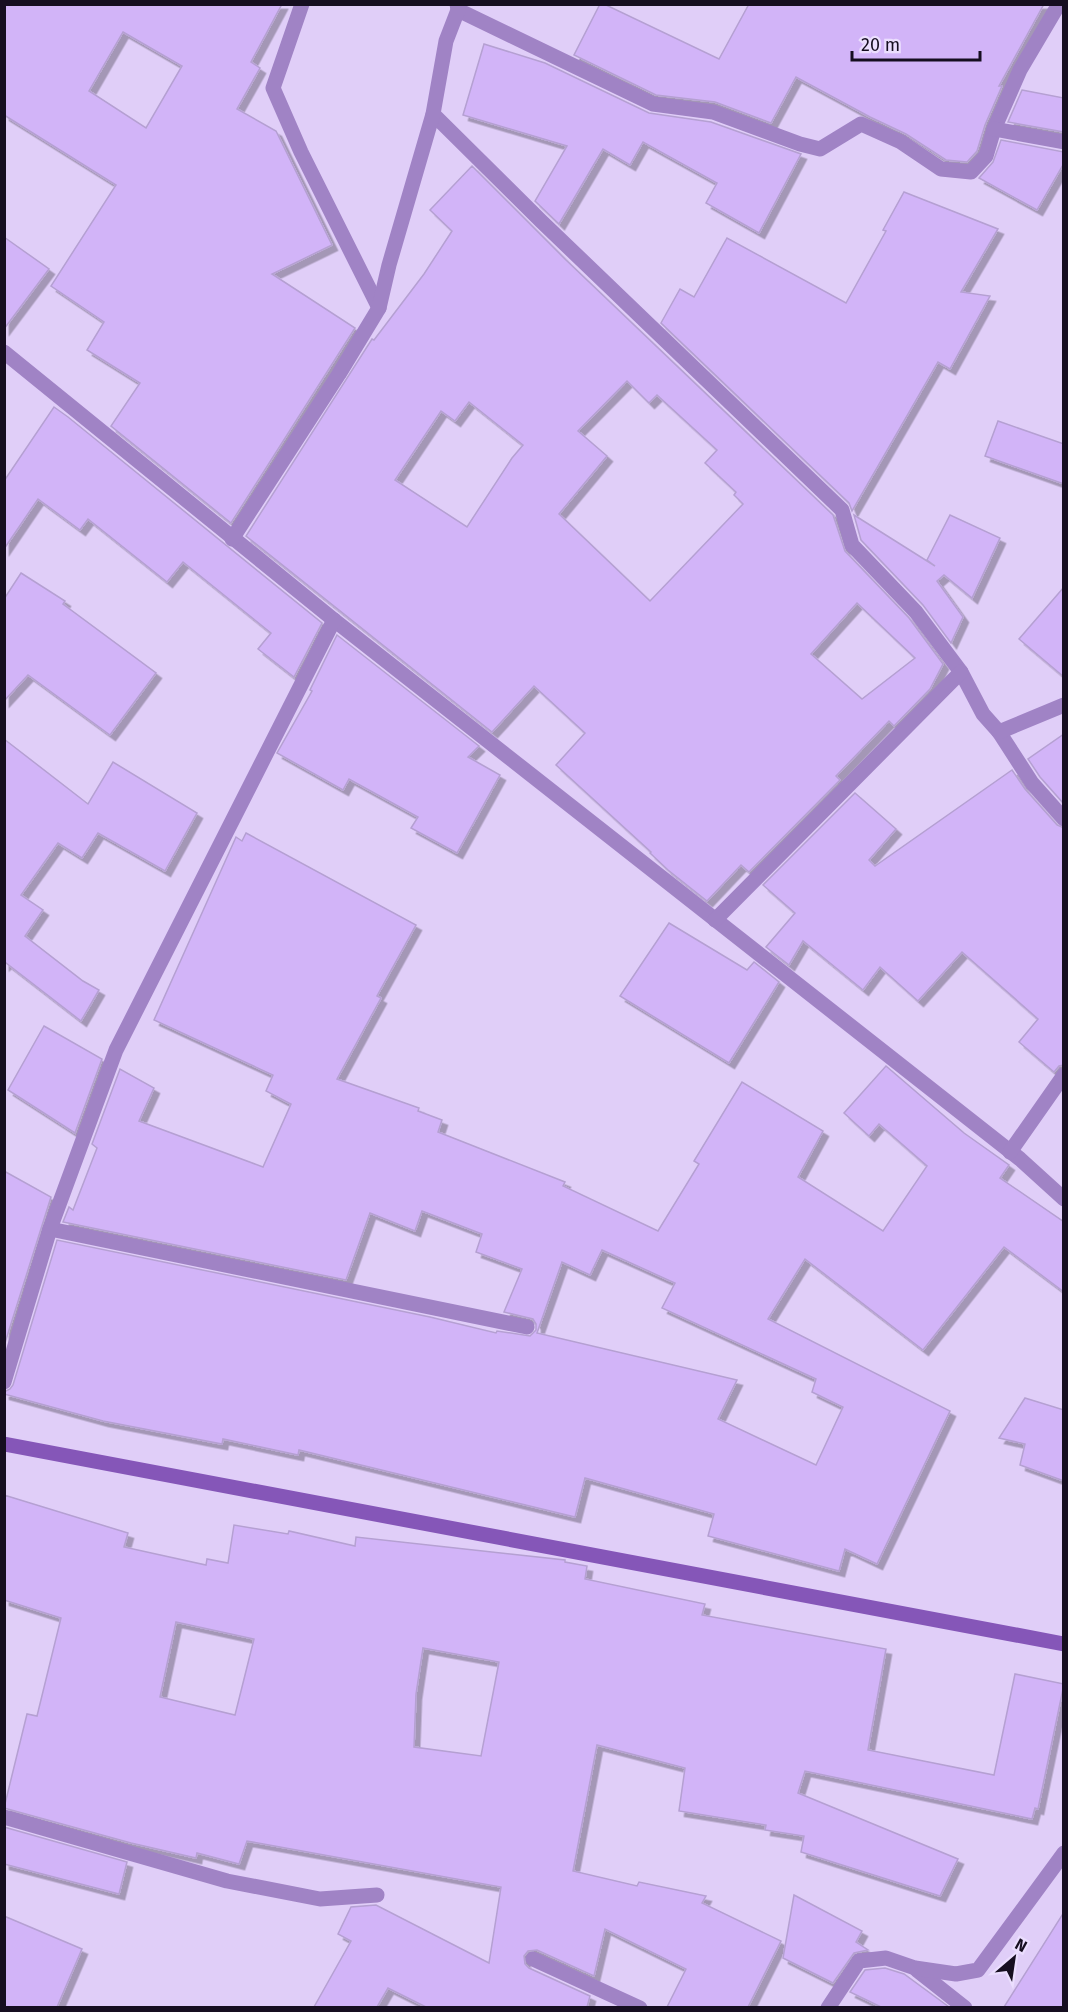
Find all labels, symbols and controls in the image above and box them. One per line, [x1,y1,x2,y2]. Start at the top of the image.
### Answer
scale bar [852,24,980,62]
text: 20 m [861,34,900,56]
north arrow [984,1928,1044,1988]
text: N [1012,1934,1030,1956]

